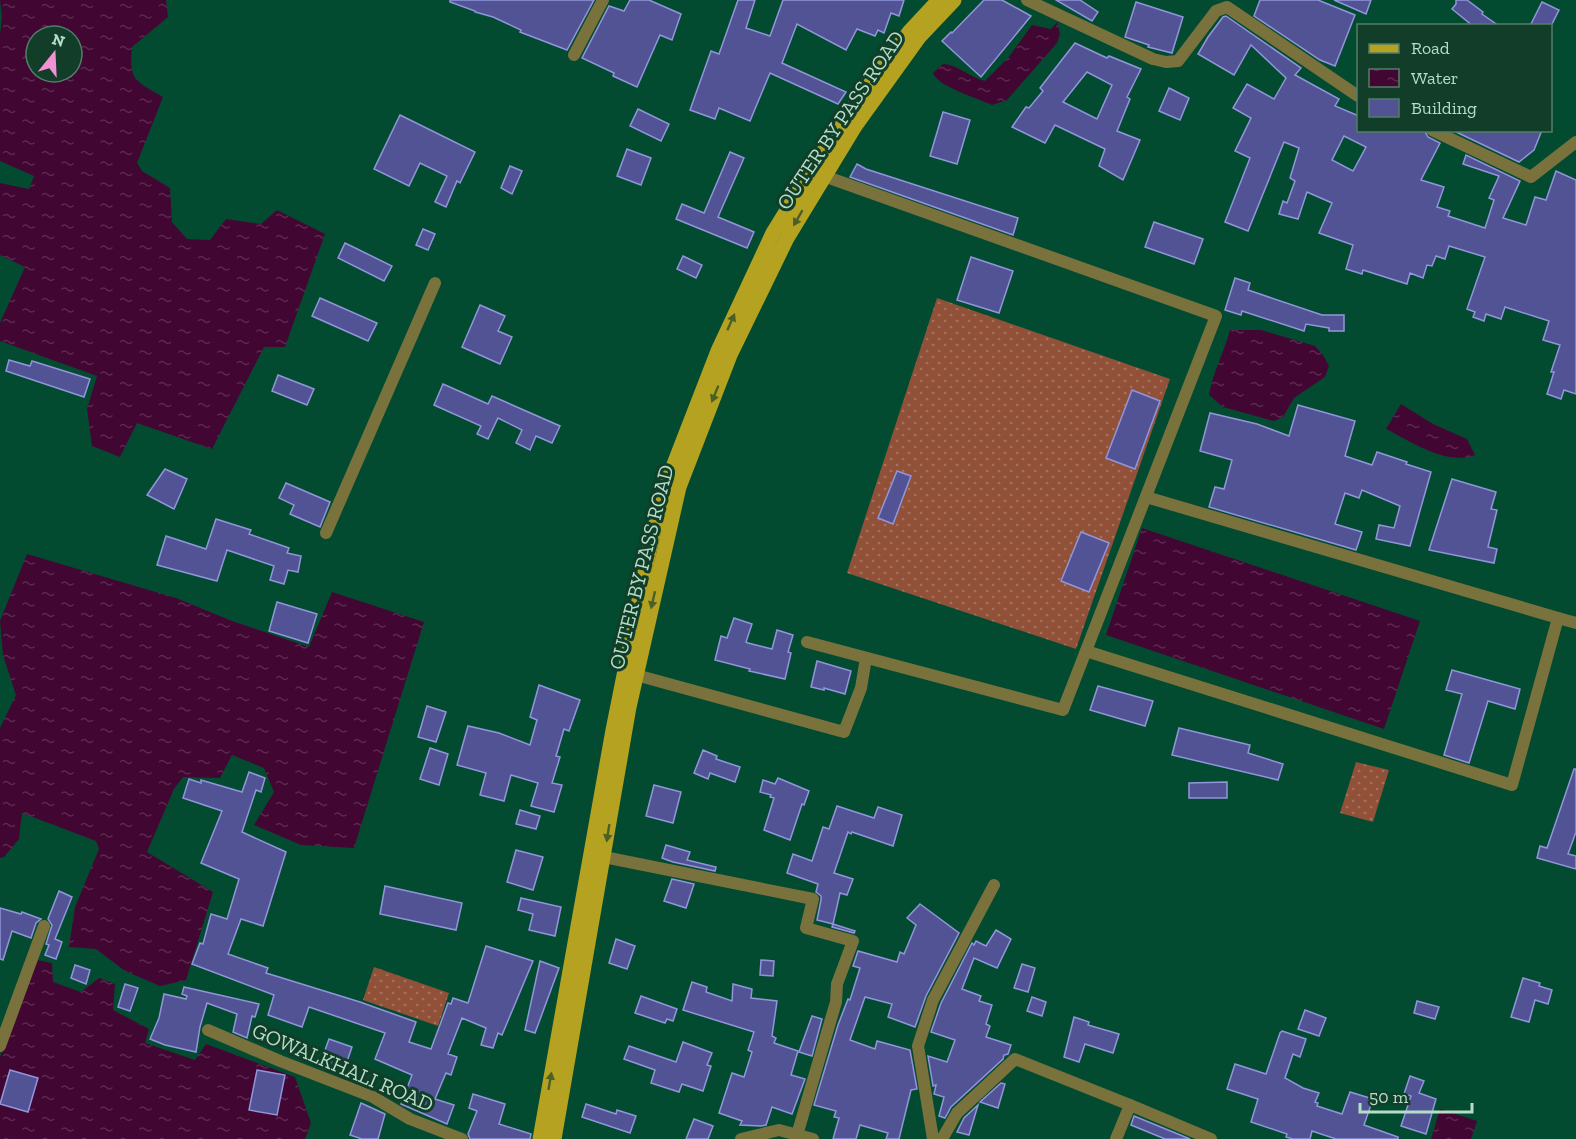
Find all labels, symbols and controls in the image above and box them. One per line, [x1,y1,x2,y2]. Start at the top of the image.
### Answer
north arrow [24,24,84,84]
legend [1357,24,1552,132]
street label: OUTER BY PASS ROAD [771,26,909,214]
text: N [50,29,67,51]
text: Road [1411,37,1450,59]
text: Water [1411,67,1458,89]
text: Building [1411,97,1477,119]
one-way arrow [793,210,803,227]
one-way arrow [726,314,735,331]
one-way arrow [709,385,719,403]
street label: OUTER BY PASS ROAD [603,462,679,672]
one-way arrow [648,591,657,610]
one-way arrow [603,824,612,843]
street label: GOWALKHALI ROAD [249,1017,437,1117]
one-way arrow [546,1072,555,1091]
scale bar [1360,1076,1472,1114]
text: 50 m [1369,1086,1409,1108]

